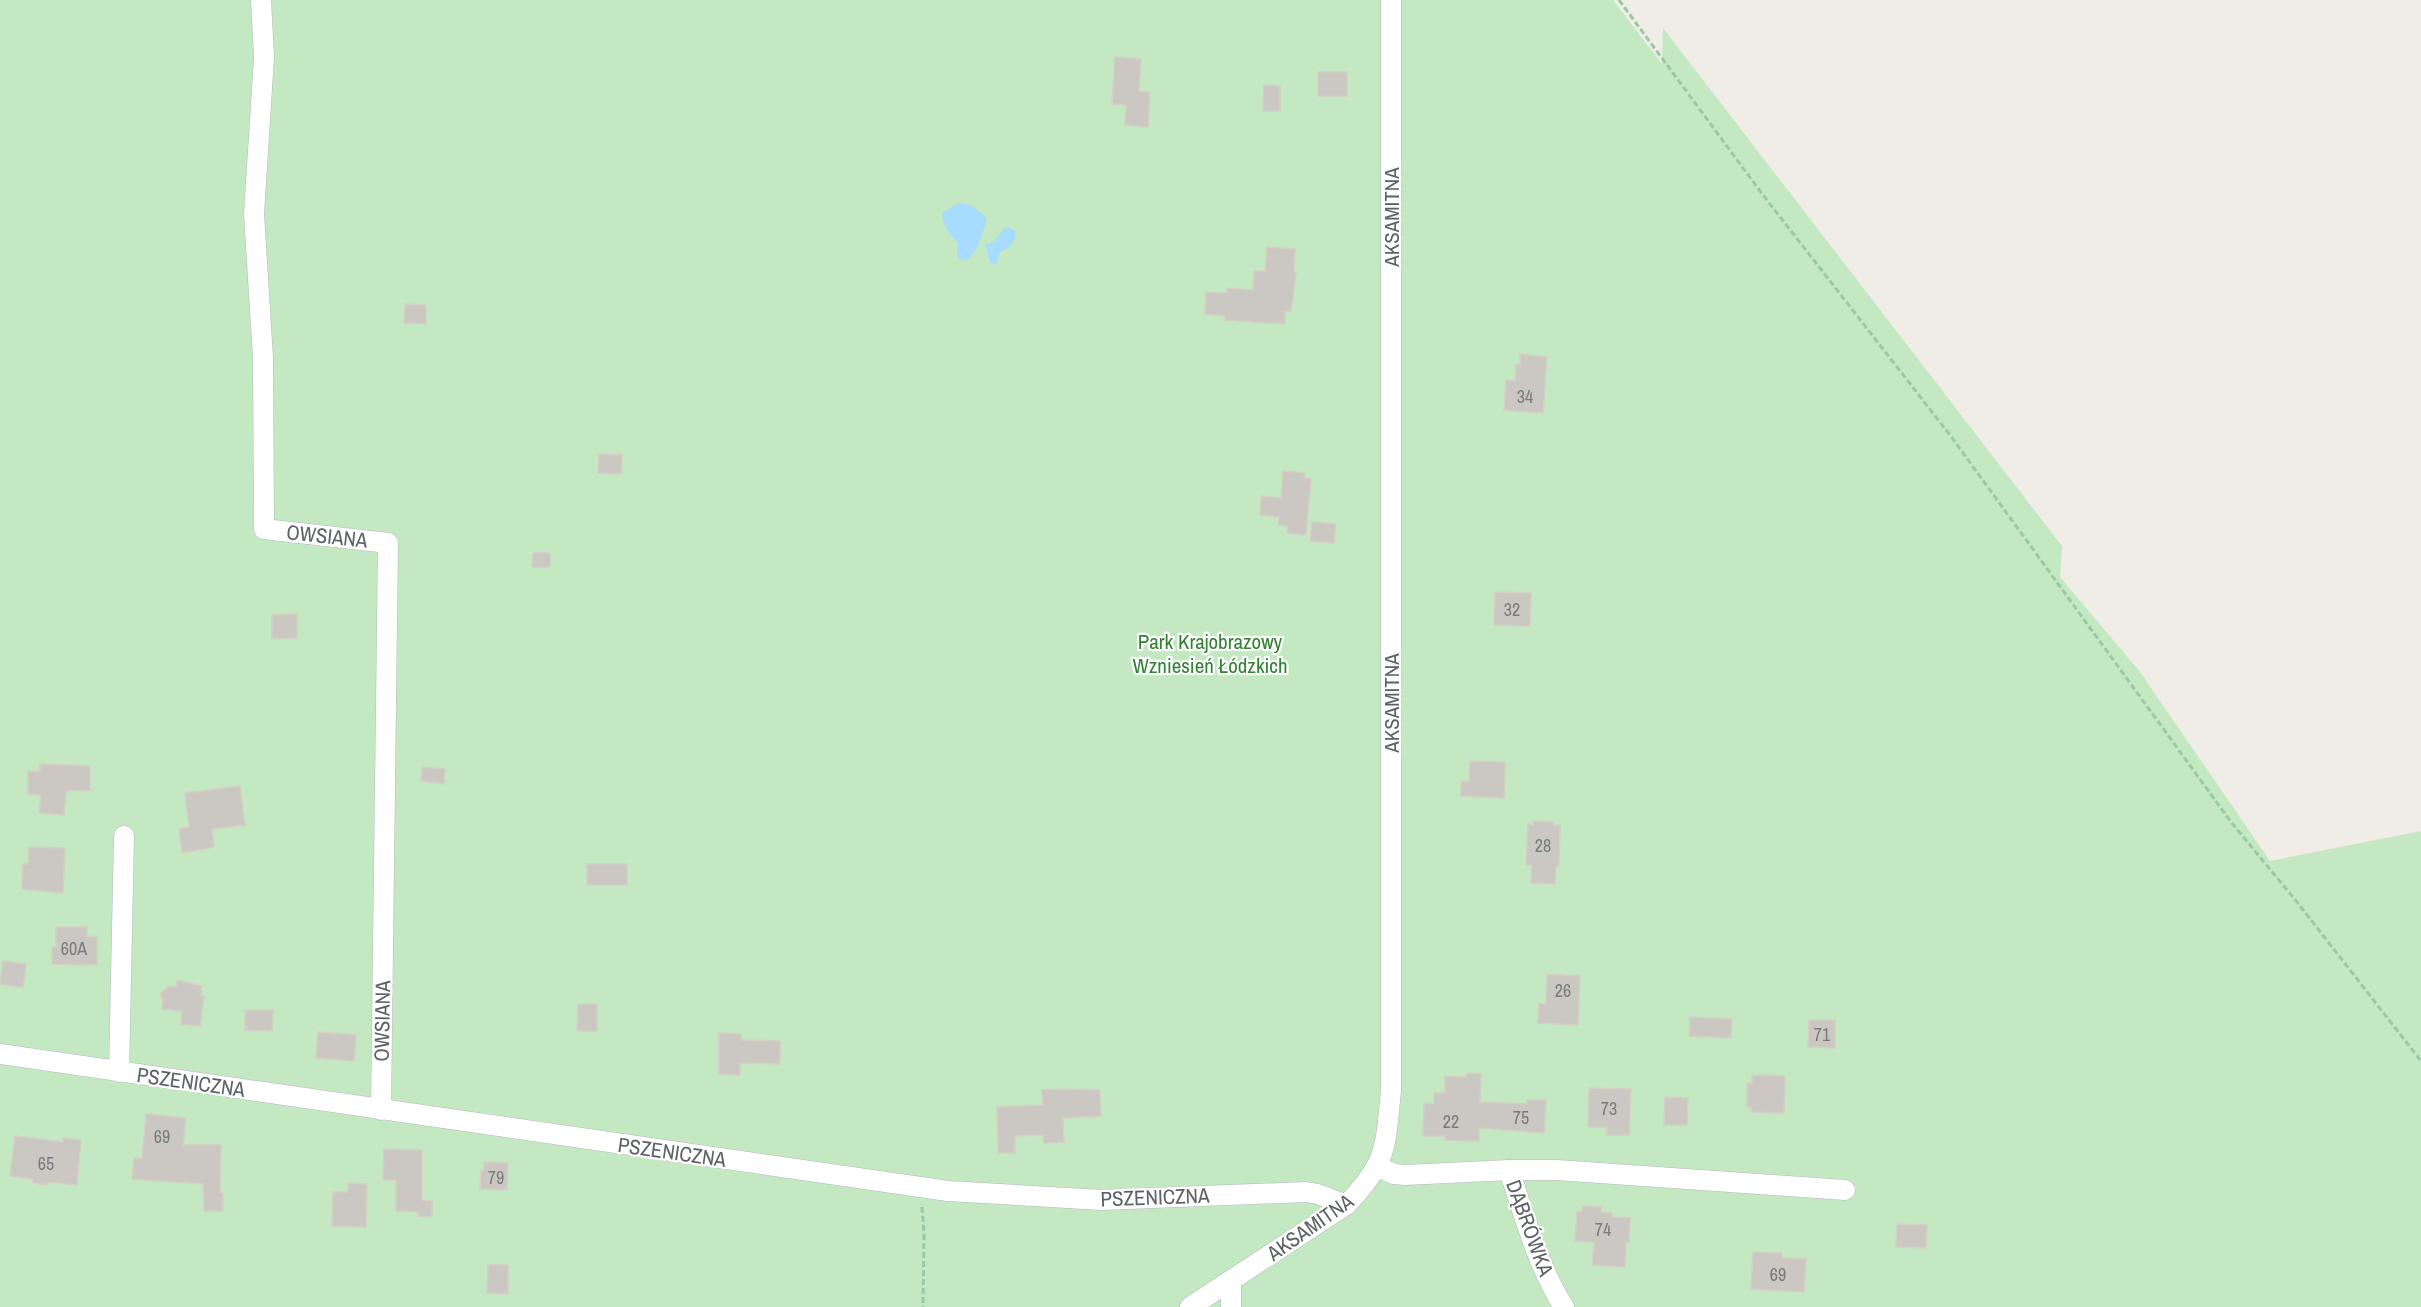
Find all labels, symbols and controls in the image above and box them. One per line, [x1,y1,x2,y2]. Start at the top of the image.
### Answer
street label: AKSAMITNA [1377,167,1406,268]
house number: 34 [1517,384,1533,409]
street label: OWSIANA [285,517,369,555]
house number: 32 [1504,597,1520,622]
park label: Park Krajobrazowy Wzniesień Łódzkich [1132,627,1288,680]
street label: AKSAMITNA [1377,653,1406,754]
house number: 28 [1535,833,1551,858]
house number: 60A [61,936,87,961]
house number: 26 [1555,978,1571,1003]
street label: OWSIANA [367,980,397,1062]
house number: 71 [1814,1022,1831,1047]
street label: PSZENICZNA [135,1060,248,1104]
house number: 73 [1601,1096,1617,1121]
house number: 75 [1513,1105,1529,1130]
house number: 22 [1443,1109,1459,1134]
house number: 69 [154,1124,170,1149]
street label: PSZENICZNA [616,1130,729,1174]
house number: 65 [38,1151,54,1176]
house number: 79 [488,1165,504,1190]
street label: DĄBRÓWKA [1499,1176,1561,1281]
street label: PSZENICZNA [1100,1181,1211,1213]
street label: AKSAMITNA [1260,1186,1359,1268]
house number: 74 [1595,1217,1611,1242]
house number: 69 [1770,1262,1786,1287]

